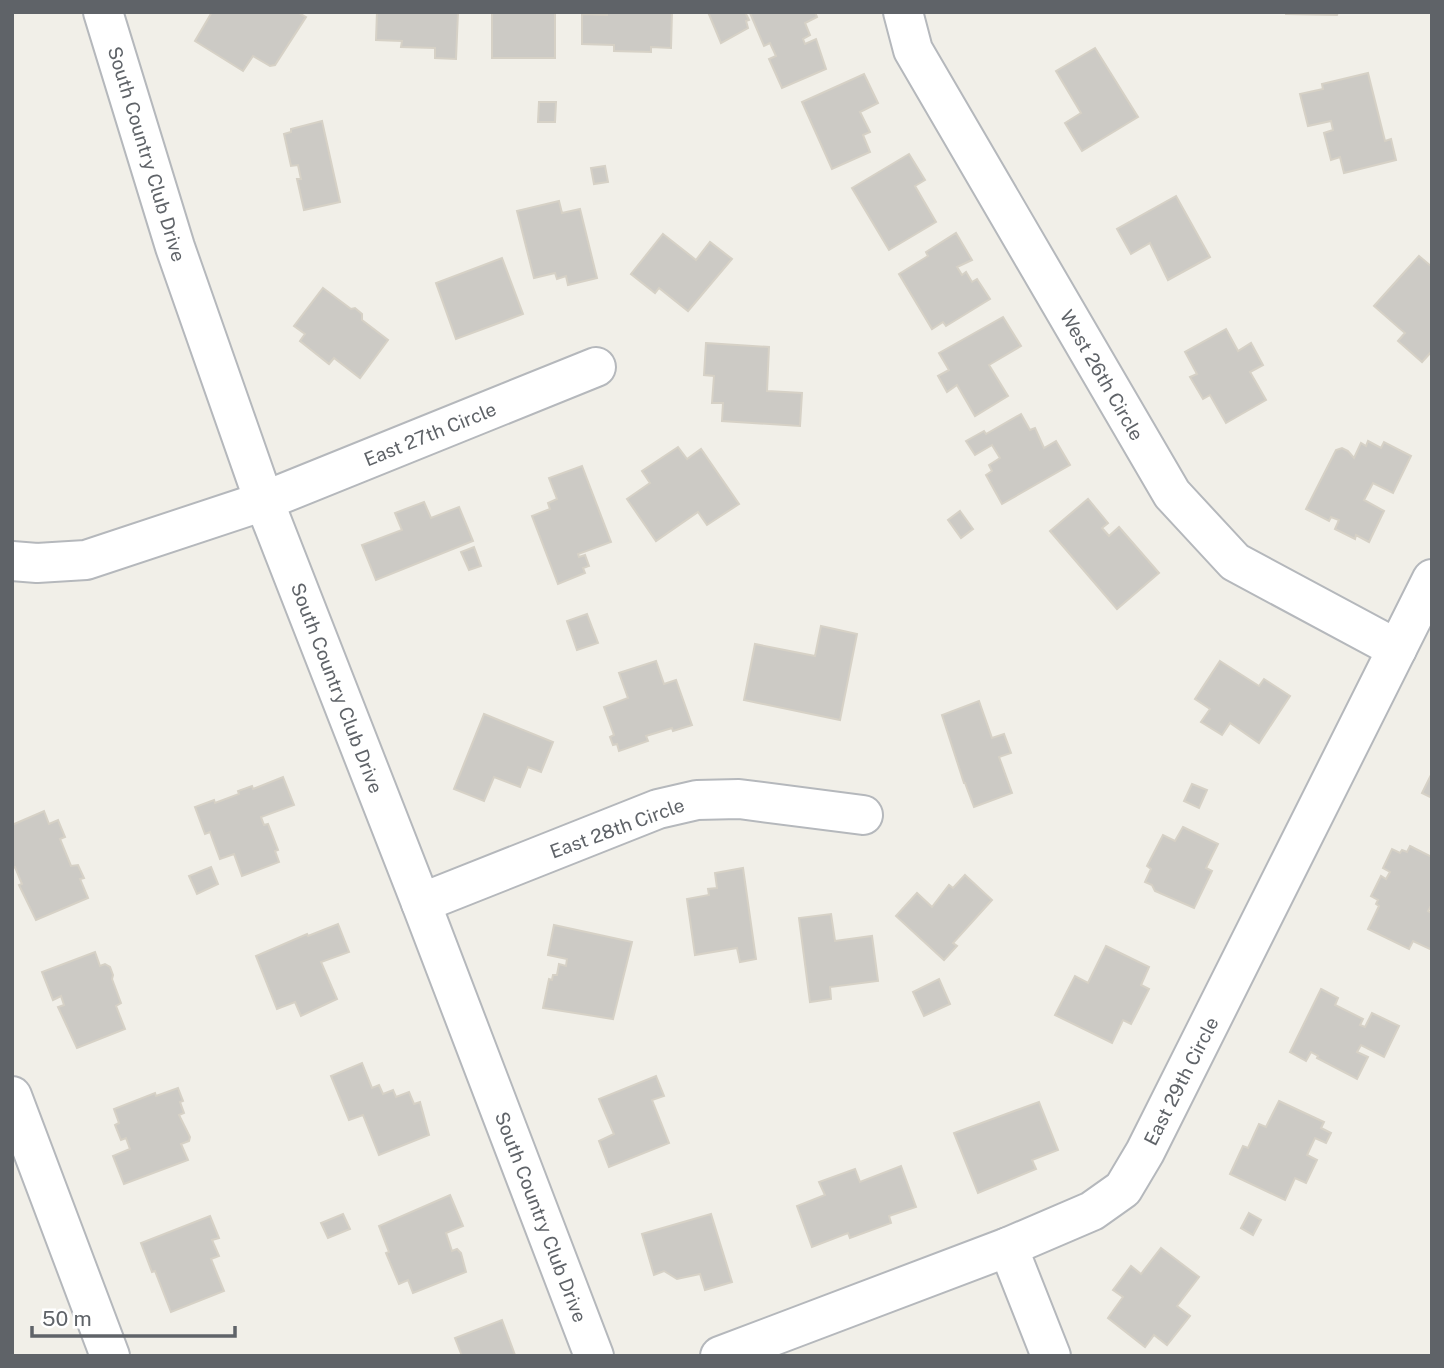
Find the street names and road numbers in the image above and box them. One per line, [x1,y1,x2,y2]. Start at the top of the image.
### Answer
street label: South Country Club Drive [104,44,190,264]
street label: West 26th Circle [1056,306,1148,444]
street label: East 27th Circle [361,397,499,471]
street label: South Country Club Drive [287,580,387,796]
street label: East 28th Circle [547,793,687,863]
street label: East 29th Circle [1139,1013,1223,1149]
street label: South Country Club Drive [491,1109,591,1325]

